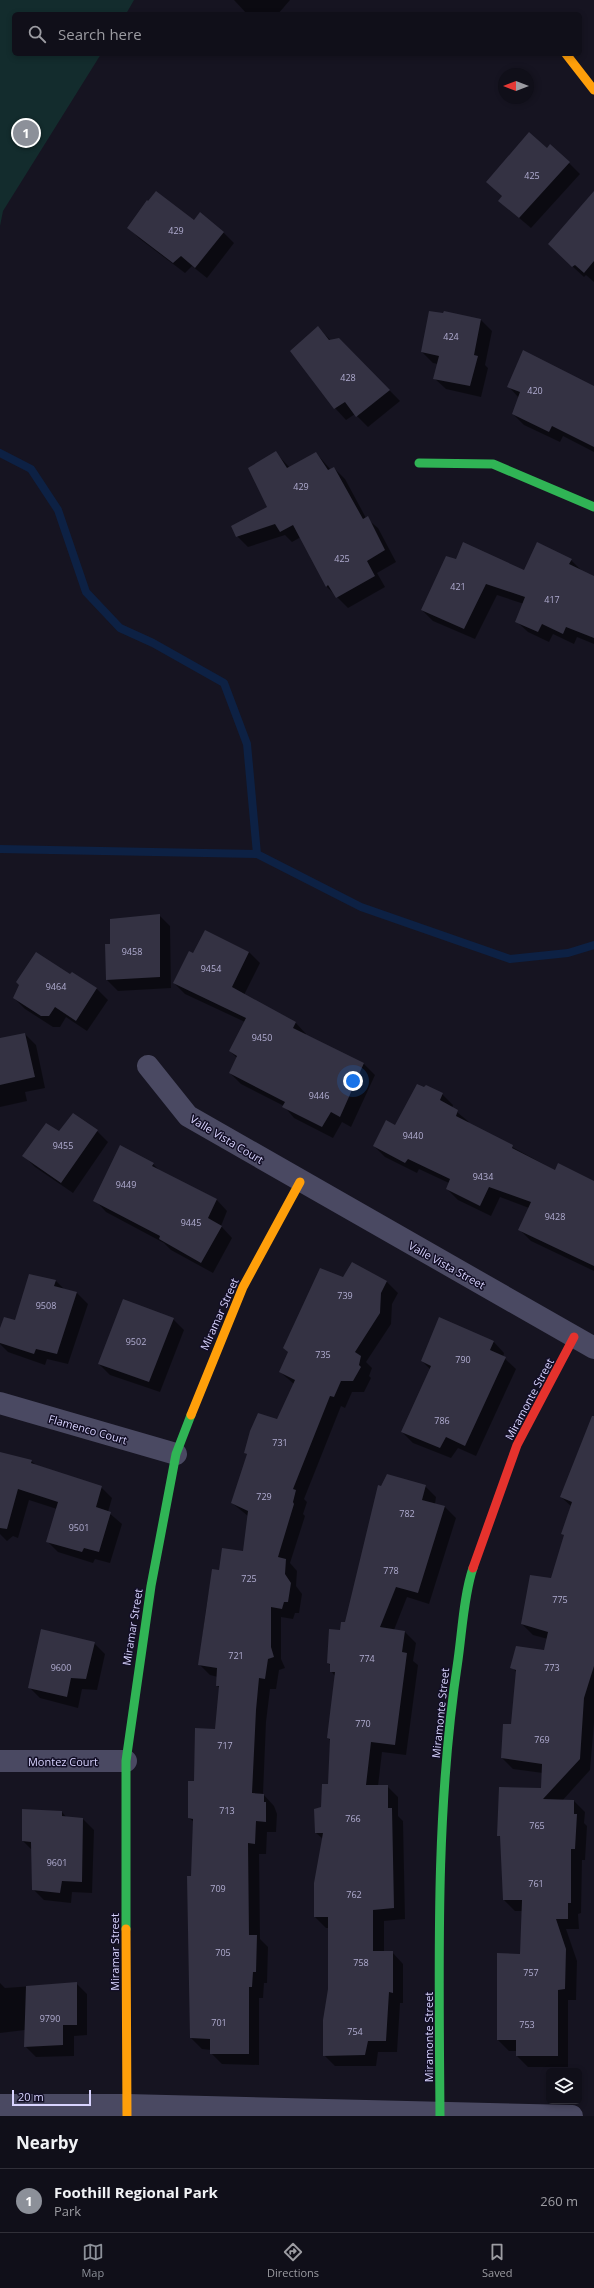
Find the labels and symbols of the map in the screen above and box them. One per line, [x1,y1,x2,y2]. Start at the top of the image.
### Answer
north arrow [498,68,534,104]
pin: 1 [13,118,39,148]
house number: 425 [524,169,540,182]
house number: 429 [168,224,184,237]
house number: 424 [443,330,459,343]
house number: 428 [340,371,356,384]
house number: 420 [527,384,543,397]
house number: 429 [293,480,309,493]
house number: 425 [334,552,350,565]
house number: 421 [450,580,466,593]
house number: 417 [544,593,560,606]
house number: 9458 [122,945,142,958]
house number: 9454 [201,962,221,975]
house number: 9464 [46,980,66,993]
house number: 9450 [252,1031,272,1044]
your location [343,1071,363,1091]
house number: 9446 [309,1089,329,1102]
street label: Valle Vista Court [187,1111,267,1167]
house number: 9440 [403,1129,423,1142]
house number: 9455 [53,1139,73,1152]
house number: 9434 [473,1170,493,1183]
house number: 9449 [116,1178,136,1191]
house number: 9428 [545,1210,565,1223]
house number: 9445 [181,1216,201,1229]
street label: Valle Vista Street [406,1238,488,1292]
street label: Miramar Street [196,1275,242,1353]
house number: 739 [337,1289,353,1302]
house number: 9508 [36,1299,56,1312]
house number: 9502 [126,1335,146,1348]
house number: 735 [315,1348,331,1361]
house number: 790 [455,1353,471,1366]
street label: Miramonte Street [501,1355,557,1442]
street label: Flamenco Court [47,1411,129,1447]
house number: 786 [434,1414,450,1427]
house number: 731 [272,1436,288,1449]
house number: 729 [256,1490,272,1503]
house number: 782 [399,1507,415,1520]
house number: 9501 [69,1521,89,1534]
house number: 778 [383,1564,399,1577]
house number: 725 [241,1572,257,1585]
street label: Miramar Street [119,1587,145,1667]
house number: 775 [552,1593,568,1606]
house number: 721 [228,1649,244,1662]
house number: 774 [359,1652,375,1665]
house number: 9600 [51,1661,71,1674]
house number: 773 [544,1661,560,1674]
street label: Miramonte Street [428,1667,452,1759]
house number: 770 [355,1717,371,1730]
house number: 769 [534,1733,550,1746]
house number: 717 [217,1739,233,1752]
street label: Montez Court [28,1754,98,1769]
house number: 713 [219,1804,235,1817]
house number: 766 [345,1812,361,1825]
house number: 765 [529,1819,545,1832]
house number: 9601 [47,1856,67,1869]
house number: 761 [528,1877,544,1890]
house number: 709 [210,1882,226,1895]
house number: 762 [346,1888,362,1901]
street label: Miramar Street [107,1913,122,1991]
house number: 705 [215,1946,231,1959]
house number: 758 [353,1956,369,1969]
house number: 757 [523,1966,539,1979]
street label: Miramonte Street [421,1992,436,2082]
house number: 9790 [40,2012,60,2025]
house number: 701 [211,2016,227,2029]
house number: 753 [519,2018,535,2031]
house number: 754 [347,2025,363,2038]
scale bar [12,2088,91,2107]

